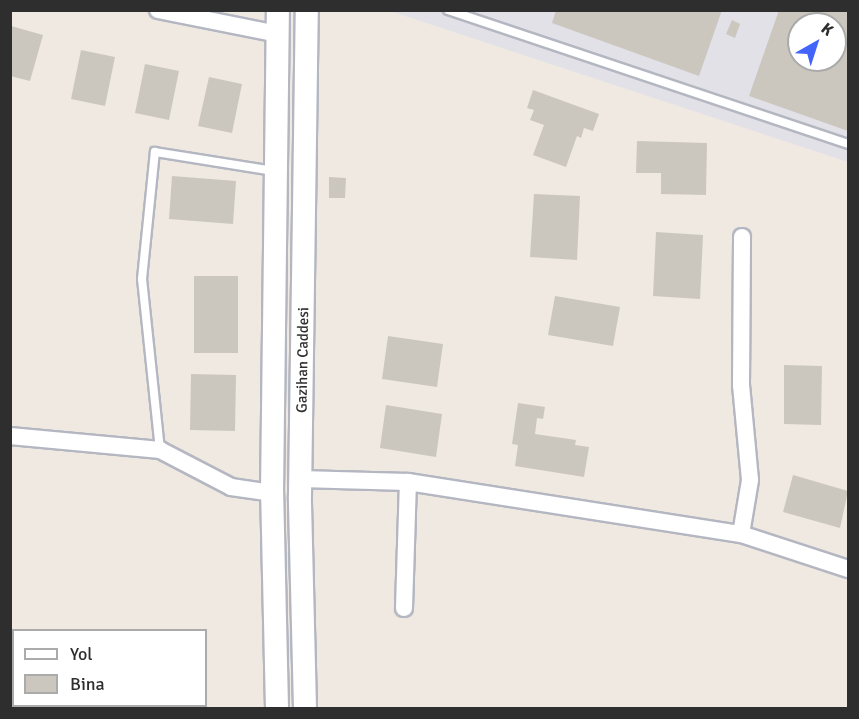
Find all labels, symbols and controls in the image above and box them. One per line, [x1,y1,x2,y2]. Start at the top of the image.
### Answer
north arrow [787,12,847,72]
text: K [817,19,837,40]
street label: Gazihan Caddesi [293,307,313,413]
legend [12,629,207,707]
text: Yol [70,643,93,665]
text: Bina [70,673,105,695]

